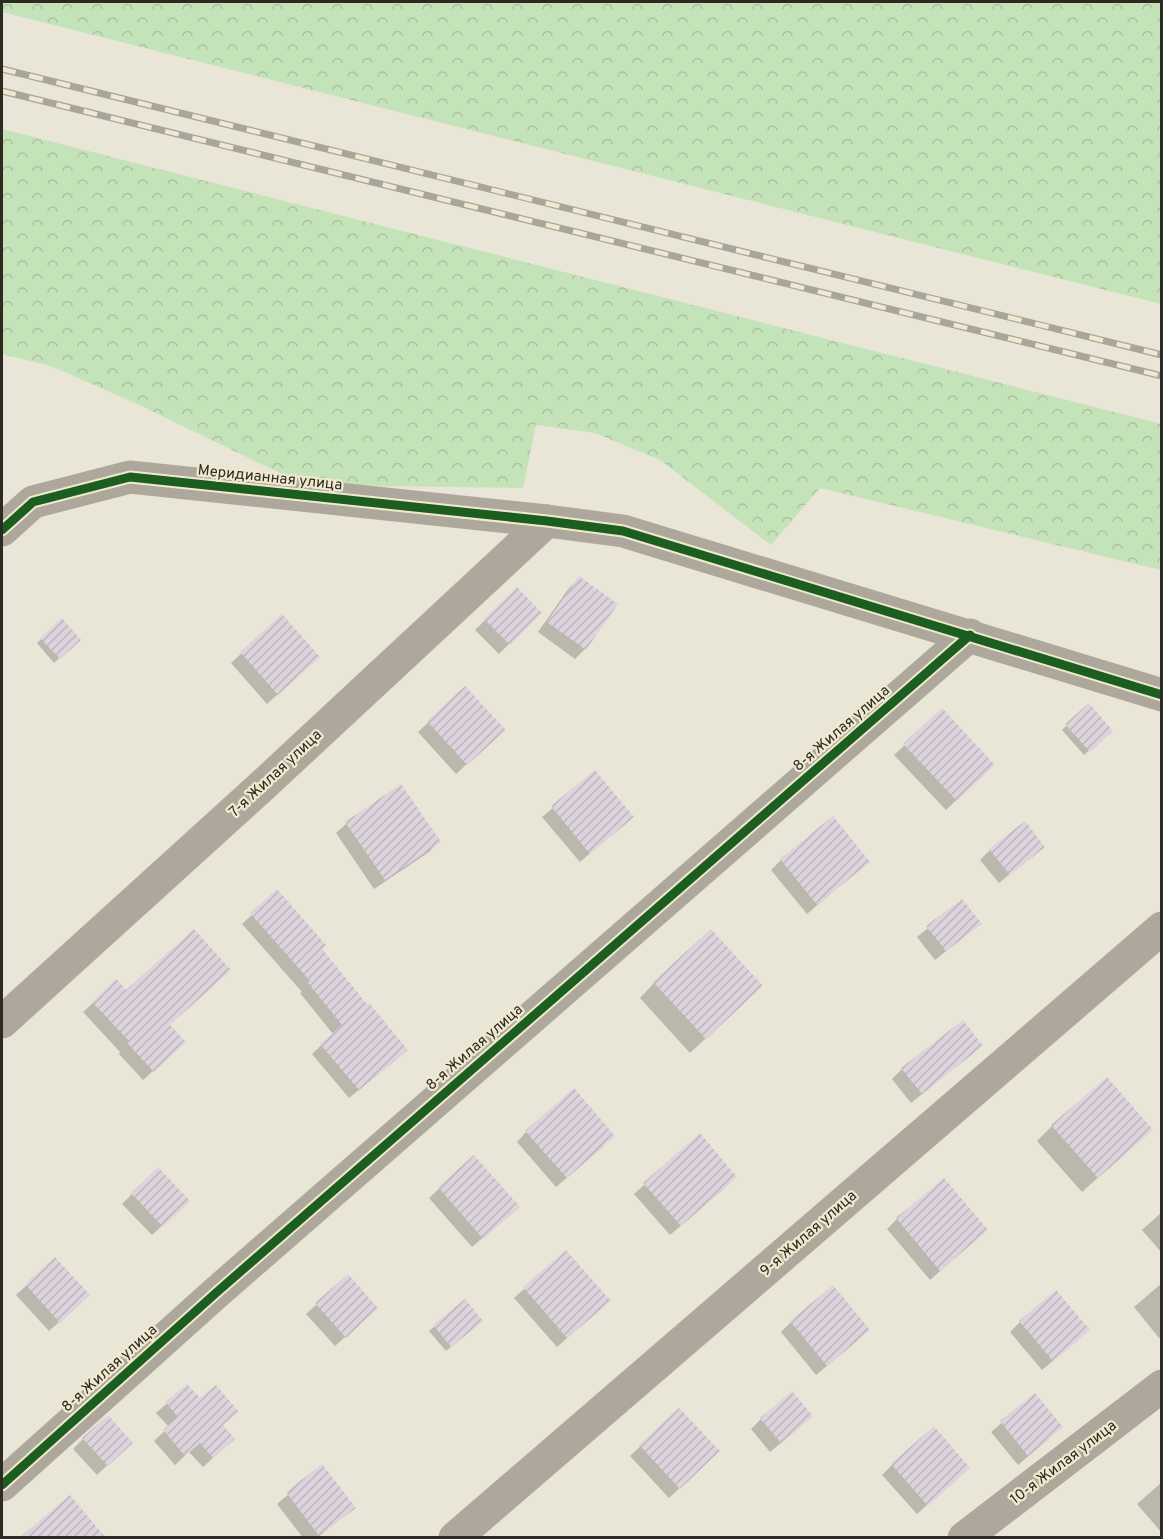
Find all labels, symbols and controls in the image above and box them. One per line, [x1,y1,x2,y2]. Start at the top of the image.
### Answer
street label: Меридианная улица [196,461,343,496]
street label: 8-я Жилая улица [790,682,894,776]
street label: 7-я Жилая улица [226,726,326,822]
street label: 8-я Жилая улица [423,1001,527,1095]
street label: 9-я Жилая улица [757,1187,861,1281]
street label: 8-я Жилая улица [58,1321,162,1417]
street label: 10-я Жилая улица [1007,1417,1121,1509]

